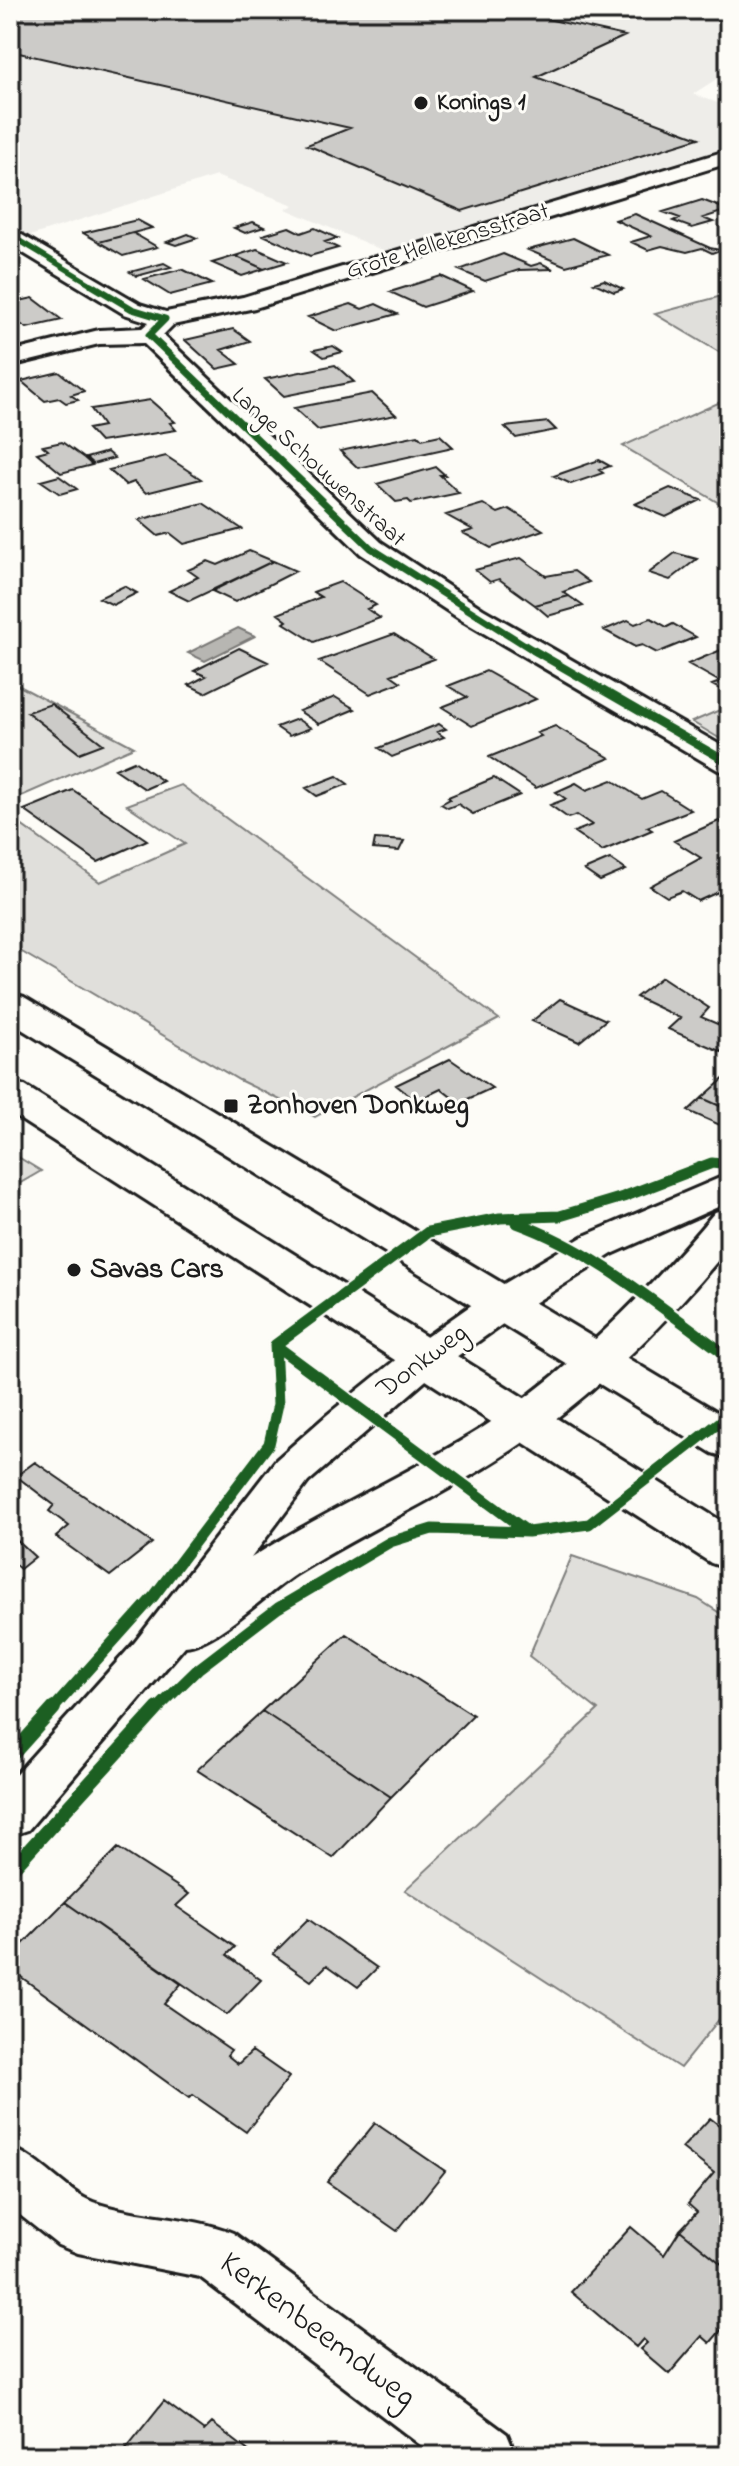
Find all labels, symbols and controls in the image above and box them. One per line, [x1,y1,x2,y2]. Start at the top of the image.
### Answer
place label: Konings 1 [437,86,526,122]
marker: Konings 1 [412,94,430,112]
street label: Grote Hellekensstraat [342,195,554,289]
street label: Lange Schouwenstraat [223,380,413,556]
place label: Zonhoven Donkweg [247,1086,469,1128]
marker: Zonhoven Donkweg [222,1097,240,1115]
place label: Savas Cars [90,1250,224,1291]
marker: Savas Cars [65,1261,83,1279]
street label: Donkweg [368,1314,477,1410]
street label: Kerkenbeemdweg [208,2240,426,2422]

